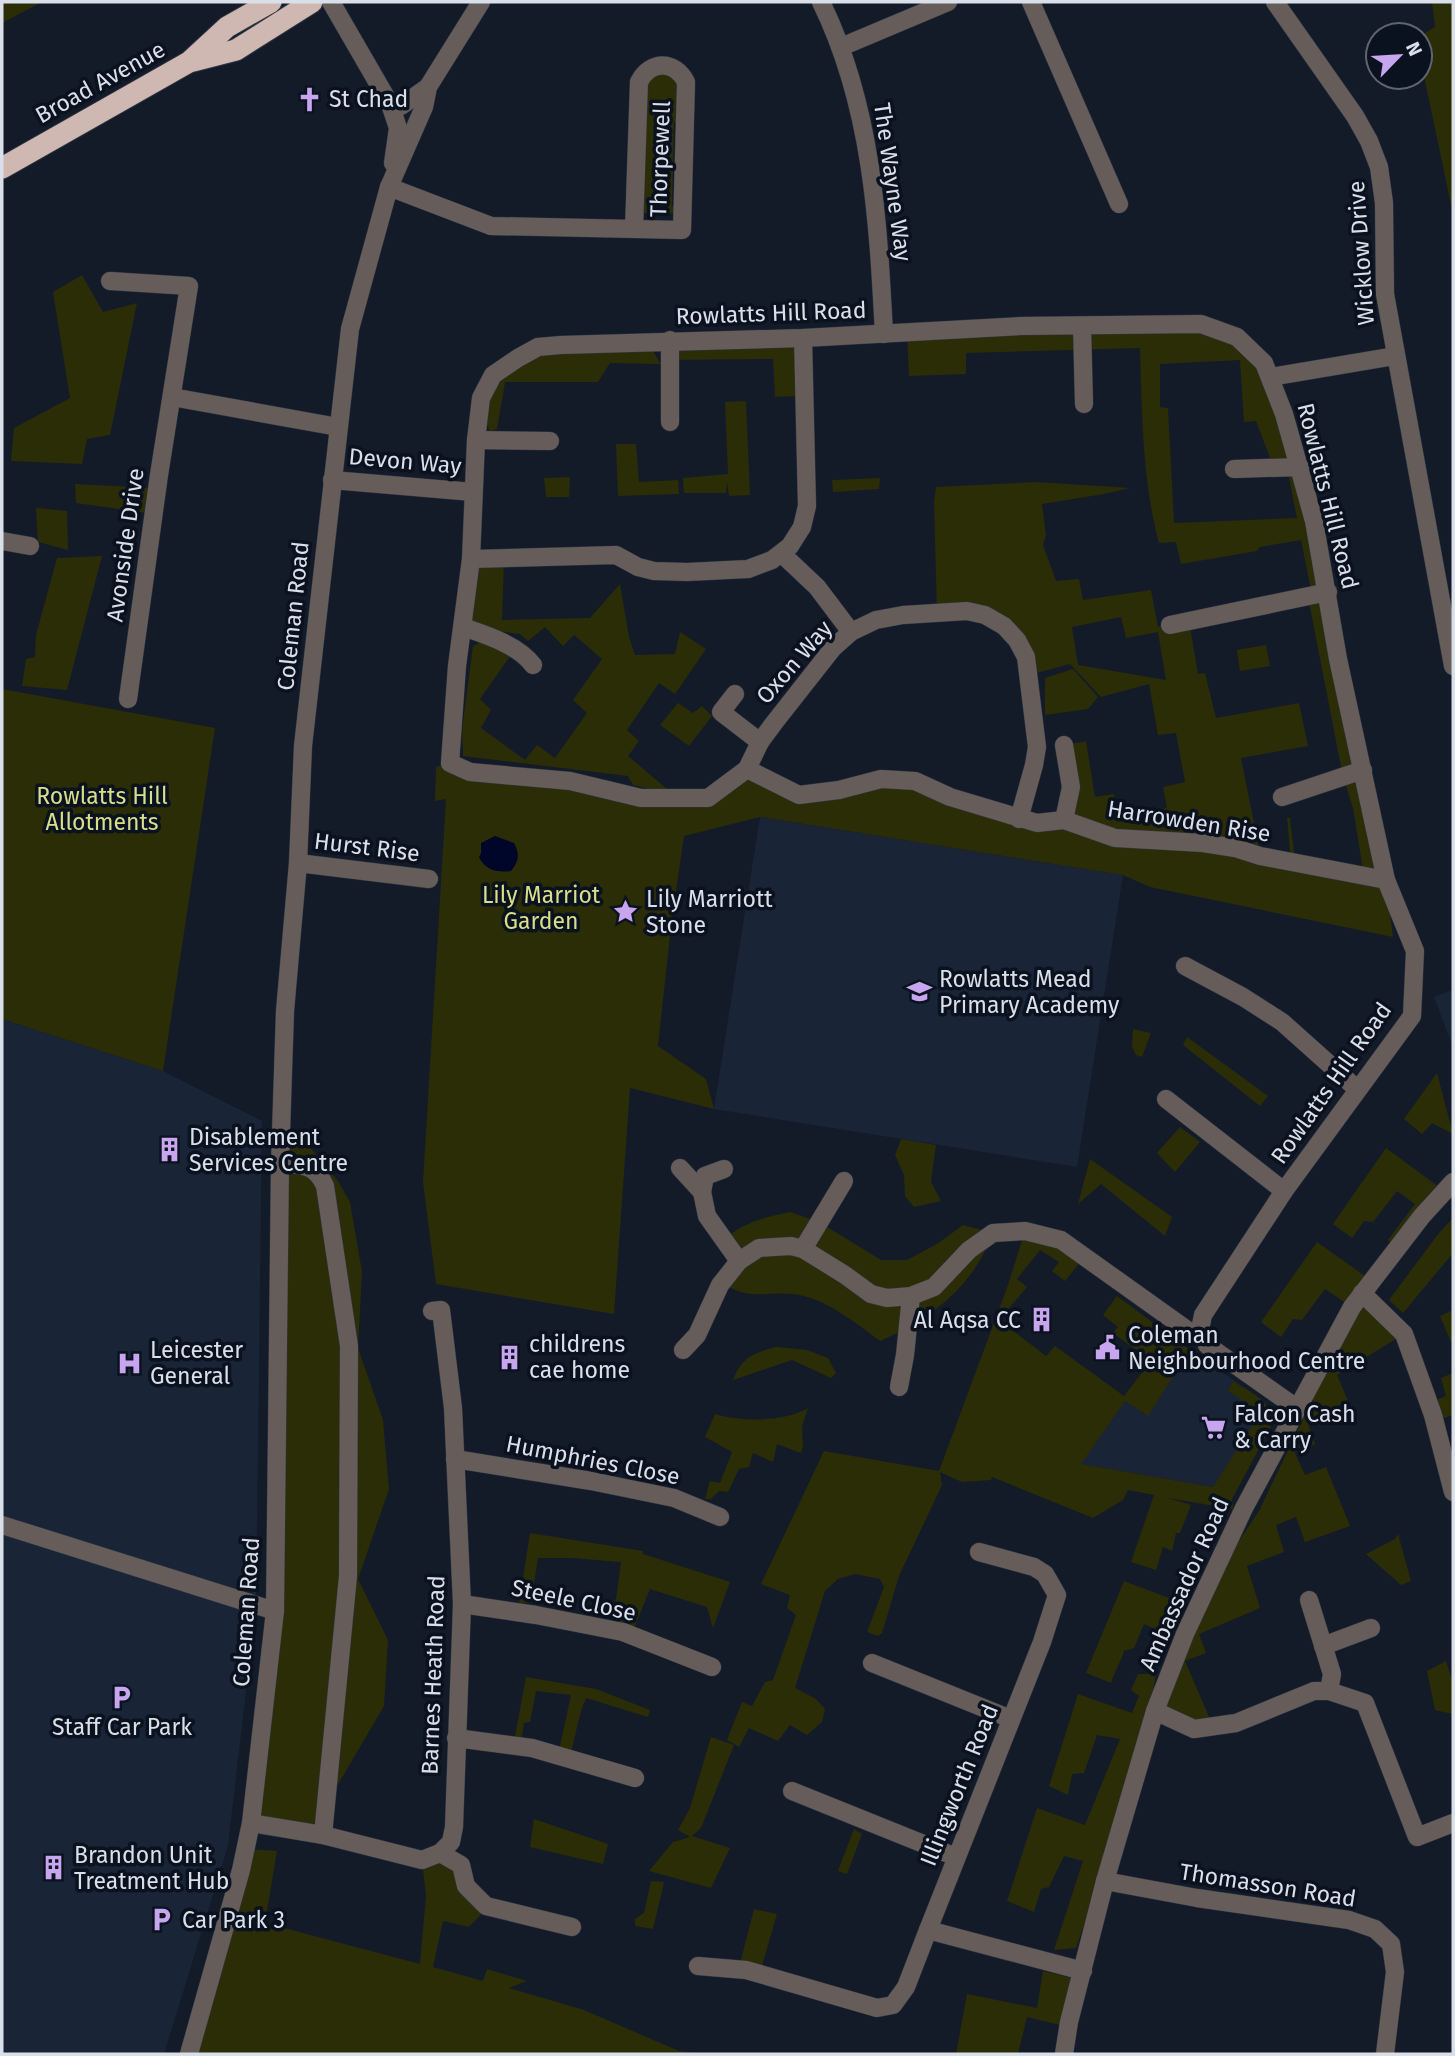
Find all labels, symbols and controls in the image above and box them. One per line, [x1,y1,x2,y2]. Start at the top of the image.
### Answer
north arrow [1364,21,1434,91]
street label: Broad Avenue [30,35,170,129]
text: N [1401,38,1427,60]
church icon: St Chad [295,85,323,113]
place label: St Chad [329,85,408,113]
street label: Thorpewell [644,100,676,218]
street label: The Wayne Way [868,101,918,264]
street label: Wicklow Drive [1342,180,1380,326]
street label: Rowlatts Hill Road [675,296,867,330]
street label: Rowlatts Hill Road [1291,400,1365,592]
street label: Devon Way [347,442,463,480]
street label: Avonside Drive [100,466,150,624]
street label: Coleman Road [271,540,315,692]
street label: Oxon Way [750,614,838,709]
park label: Rowlatts Hill Allotments [36,782,168,836]
street label: Harrowden Rise [1105,794,1273,848]
street label: Hurst Rise [312,827,422,867]
park label: Lily Marriot Garden [482,881,601,935]
place label: Lily Marriott Stone [646,885,773,939]
place icon: Lily Marriott Stone [612,898,640,926]
place label: Rowlatts Mead Primary Academy [939,965,1120,1019]
school or university icon: Rowlatts Mead Primary Academy [905,978,933,1006]
street label: Rowlatts Hill Road [1265,997,1397,1169]
place label: Disablement Services Centre [189,1123,348,1177]
building icon: Disablement Services Centre [155,1136,183,1164]
place label: Al Aqsa CC [914,1306,1021,1334]
building icon: Al Aqsa CC [1027,1306,1055,1334]
place label: Coleman Neighbourhood Centre [1128,1321,1365,1375]
place label: childrens cae home [529,1330,630,1384]
public building icon: Coleman Neighbourhood Centre [1094,1334,1122,1362]
place label: Leicester General [150,1336,243,1390]
building icon: childrens cae home [495,1343,523,1371]
hospital icon: Leicester General [116,1349,144,1377]
place label: Falcon Cash & Carry [1234,1400,1356,1454]
supermarket icon: Falcon Cash & Carry [1200,1413,1228,1441]
street label: Humphries Close [504,1429,682,1491]
street label: Ambassador Road [1133,1493,1235,1675]
street label: Coleman Road [227,1536,265,1688]
street label: Steele Close [509,1573,639,1627]
street label: Barnes Heath Road [416,1575,450,1775]
parking icon: Staff Car Park [108,1683,136,1711]
street label: Illingworth Road [914,1700,1004,1870]
place label: Staff Car Park [52,1713,192,1741]
place label: Brandon Unit Treatment Hub [74,1841,229,1895]
building icon: Brandon Unit Treatment Hub [40,1854,68,1882]
street label: Thomasson Road [1178,1857,1358,1913]
parking icon: Car Park 3 [148,1906,176,1934]
place label: Car Park 3 [182,1906,285,1934]

